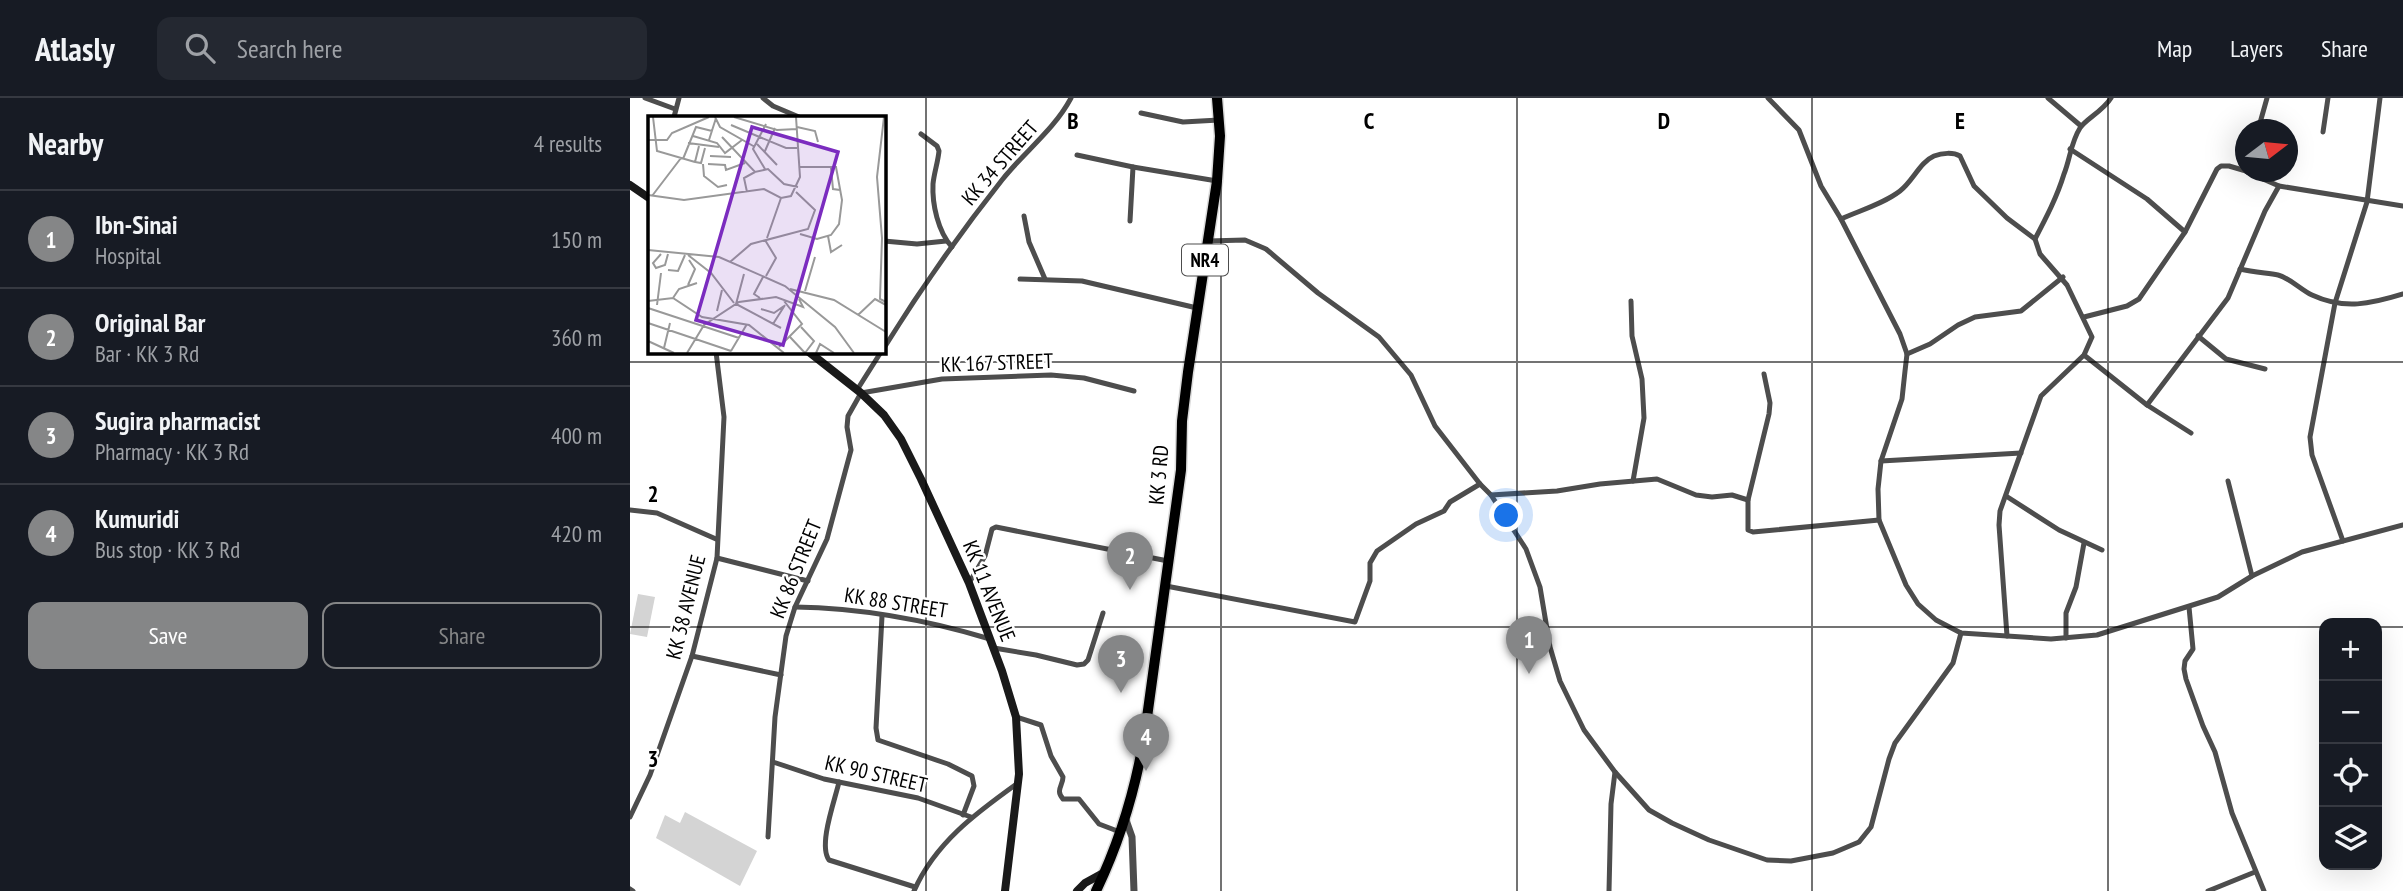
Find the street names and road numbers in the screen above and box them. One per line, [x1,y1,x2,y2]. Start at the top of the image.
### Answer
street label: KK 34 STREET [955,114,1044,211]
road number: NR4 [1182,244,1228,276]
street label: KK 167 STREET [940,347,1054,378]
street label: KK 3 RD [1142,444,1175,506]
street label: KK 86 STREET [764,515,828,622]
street label: KK 11 AVENUE [957,536,1022,645]
street label: KK 38 AVENUE [660,552,712,662]
street label: KK 88 STREET [843,581,950,624]
street label: KK 90 STREET [822,749,930,798]

